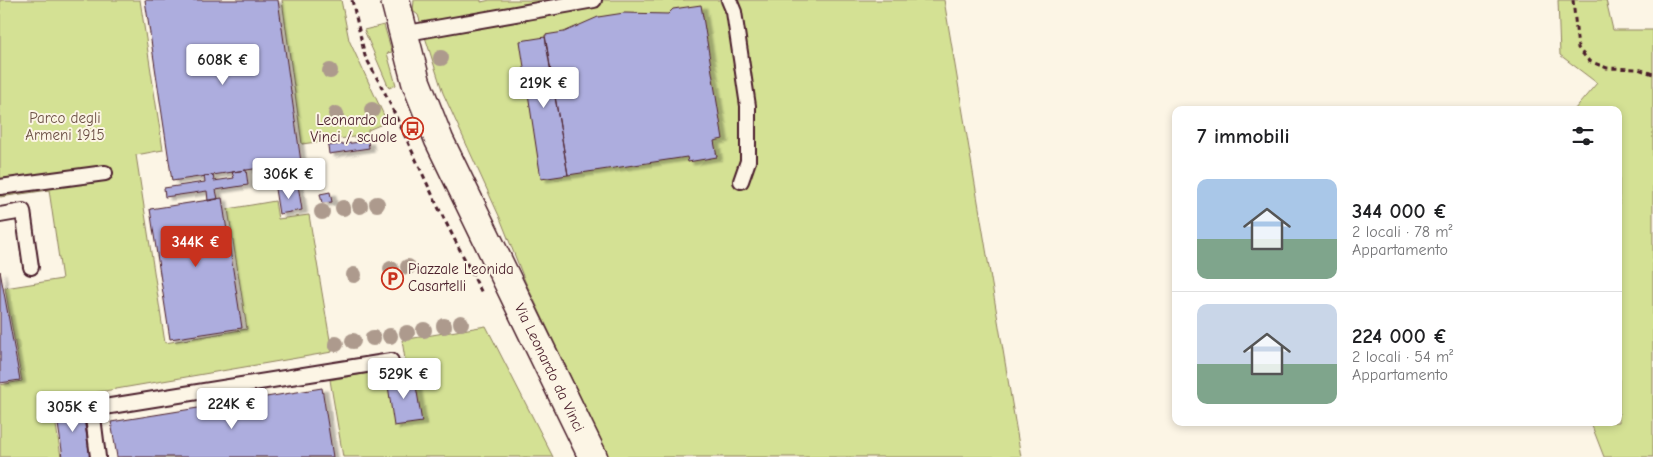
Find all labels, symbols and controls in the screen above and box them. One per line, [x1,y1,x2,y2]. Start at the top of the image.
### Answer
pin: 608K € [182,44,264,86]
text: 608K € [197,51,249,69]
pin: 219K € [503,66,585,109]
text: 219K € [520,74,568,92]
park label: Parco degli Armeni 1915 [25,109,105,144]
place label: Leonardo da Vinci / scuole [310,111,397,146]
bus stop icon: Leonardo da Vinci / scuole [401,117,425,141]
icon: filters [1569,122,1597,150]
text: 7 immobili [1197,124,1290,148]
pin: 306K € [248,158,330,200]
text: 306K € [263,165,315,183]
icon: home [1237,199,1297,259]
text: 344 000 € [1352,199,1448,223]
text: 2 locali · 78 m² [1352,223,1453,241]
pin: 344K € [155,226,237,268]
text: 344K € [172,233,220,251]
text: Appartamento [1352,241,1448,259]
place label: Piazzale Leonida Casartelli [408,260,514,295]
parking icon: Piazzale Leonida Casartelli [380,266,404,290]
street label: Via Leonardo da Vinci [511,300,588,435]
icon: home [1237,324,1297,384]
text: 224 000 € [1352,324,1448,348]
text: 2 locali · 54 m² [1352,348,1453,366]
pin: 529K € [363,358,445,400]
text: 529K € [379,365,429,383]
text: Appartamento [1352,366,1448,384]
pin: 224K € [191,388,273,430]
pin: 305K € [32,390,114,433]
text: 224K € [208,395,256,413]
text: 305K € [47,398,99,416]

